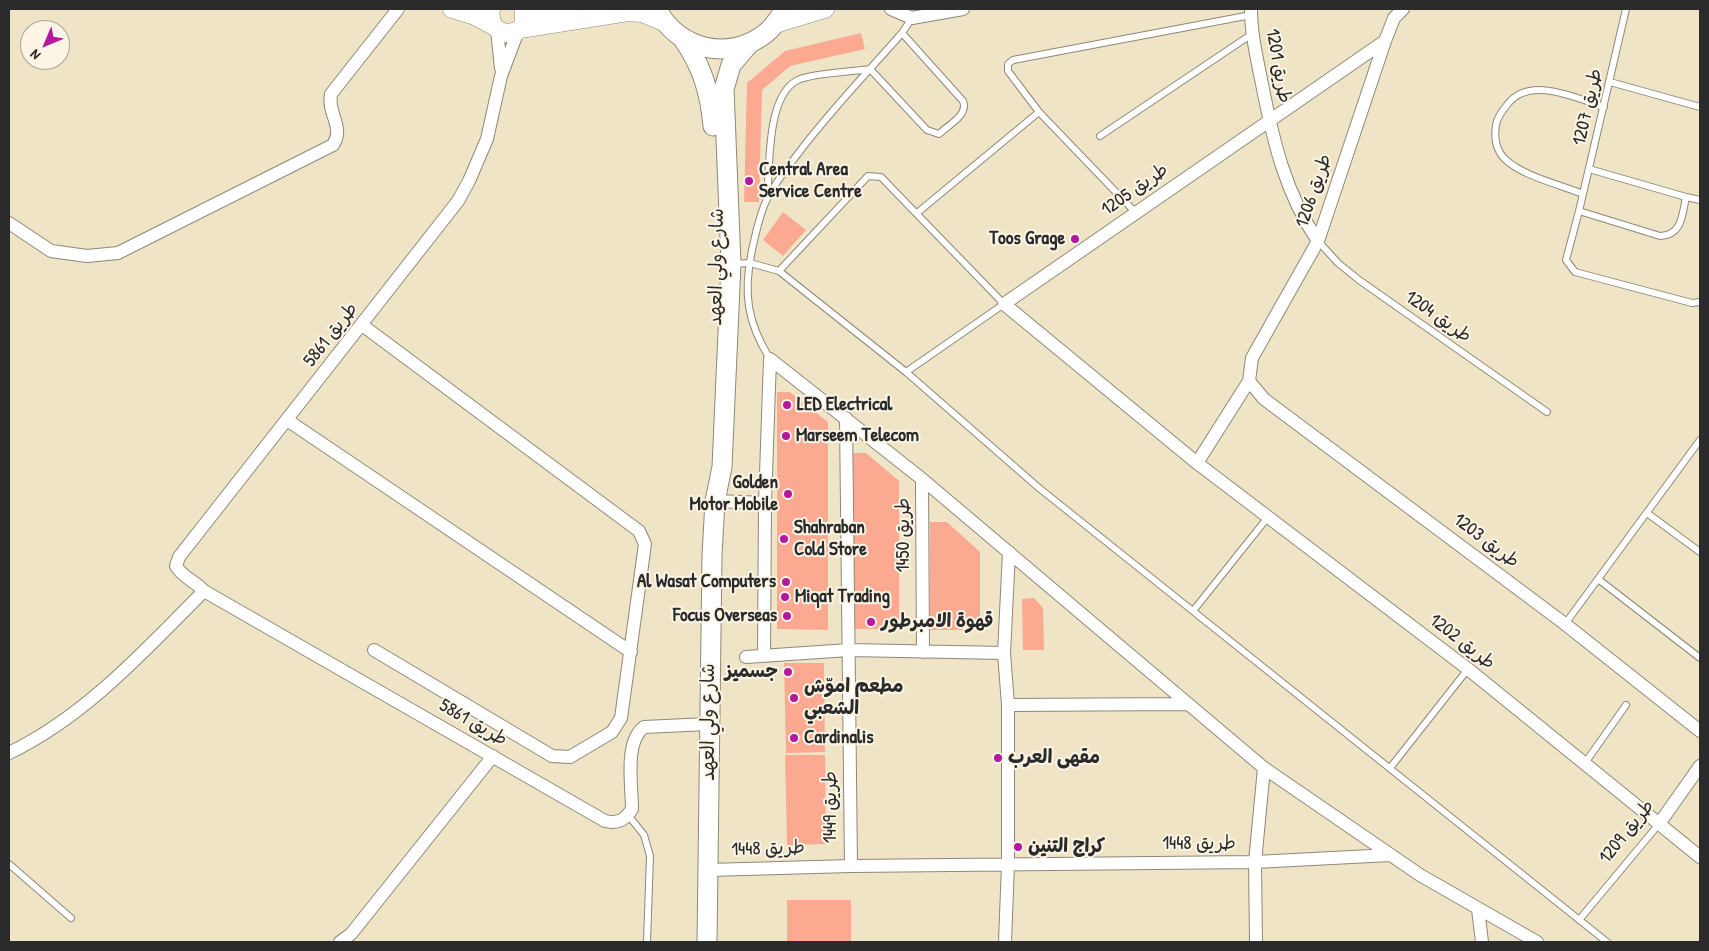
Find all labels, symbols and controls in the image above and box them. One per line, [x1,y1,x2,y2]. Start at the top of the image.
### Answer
north arrow [20,20,70,70]
street label: طريق 1201 [1260,27,1296,105]
text: N [25,46,44,65]
street label: طريق 1207 [1568,66,1608,148]
street label: طريق 1206 [1291,151,1337,231]
place label: Central Area Service Centre [759,159,862,203]
street label: طريق 1205 [1097,159,1173,221]
marker: Central Area Service Centre [743,175,755,187]
street label: شارع ولي العهد [705,208,729,326]
place label: Toos Grage [989,228,1065,250]
marker: Toos Grage [1069,233,1081,245]
street label: طريق 1204 [1400,286,1476,348]
street label: طريق 5861 [299,298,363,372]
place label: LED Electrical [797,394,892,416]
marker: LED Electrical [781,399,793,411]
place label: Marseem Telecom [796,425,919,447]
marker: Marseem Telecom [780,430,792,442]
place label: Golden Motor Mobile [689,472,778,516]
marker: Golden Motor Mobile [782,488,794,500]
street label: طريق 1450 [893,498,915,572]
street label: طريق 1203 [1448,509,1524,573]
place label: Shahraban Cold Store [794,517,867,561]
marker: Shahraban Cold Store [778,533,790,545]
place label: Al Wasat Computers [637,571,776,593]
marker: Al Wasat Computers [780,576,792,588]
place label: Miqat Trading [795,586,890,608]
marker: Miqat Trading [779,591,791,603]
place label: Focus Overseas [673,605,777,627]
street label: طريق 1202 [1424,609,1500,675]
marker: Focus Overseas [781,610,793,622]
place label: قهوة الامبرطور [881,611,993,633]
marker: قهوة الامبرطور [865,616,877,628]
place label: جسميز [725,661,778,683]
street label: شارع ولي العهد [698,663,720,781]
marker: جسميز [782,666,794,678]
place label: مطعم اموّش الشعبي [804,676,904,720]
marker: مطعم اموّش الشعبي [788,692,800,704]
street label: طريق 5861 [435,694,511,752]
place label: Cardinalis [804,727,874,749]
marker: Cardinalis [788,732,800,744]
place label: مقهى العرب [1008,747,1100,769]
marker: مقهى العرب [992,752,1004,764]
street label: طريق 1449 [820,771,842,843]
street label: طريق 1209 [1594,795,1660,869]
street label: طريق 1448 [1162,833,1236,855]
street label: طريق 1448 [731,836,805,862]
place label: كراج التنين [1028,836,1105,858]
marker: كراج التنين [1012,841,1024,853]

